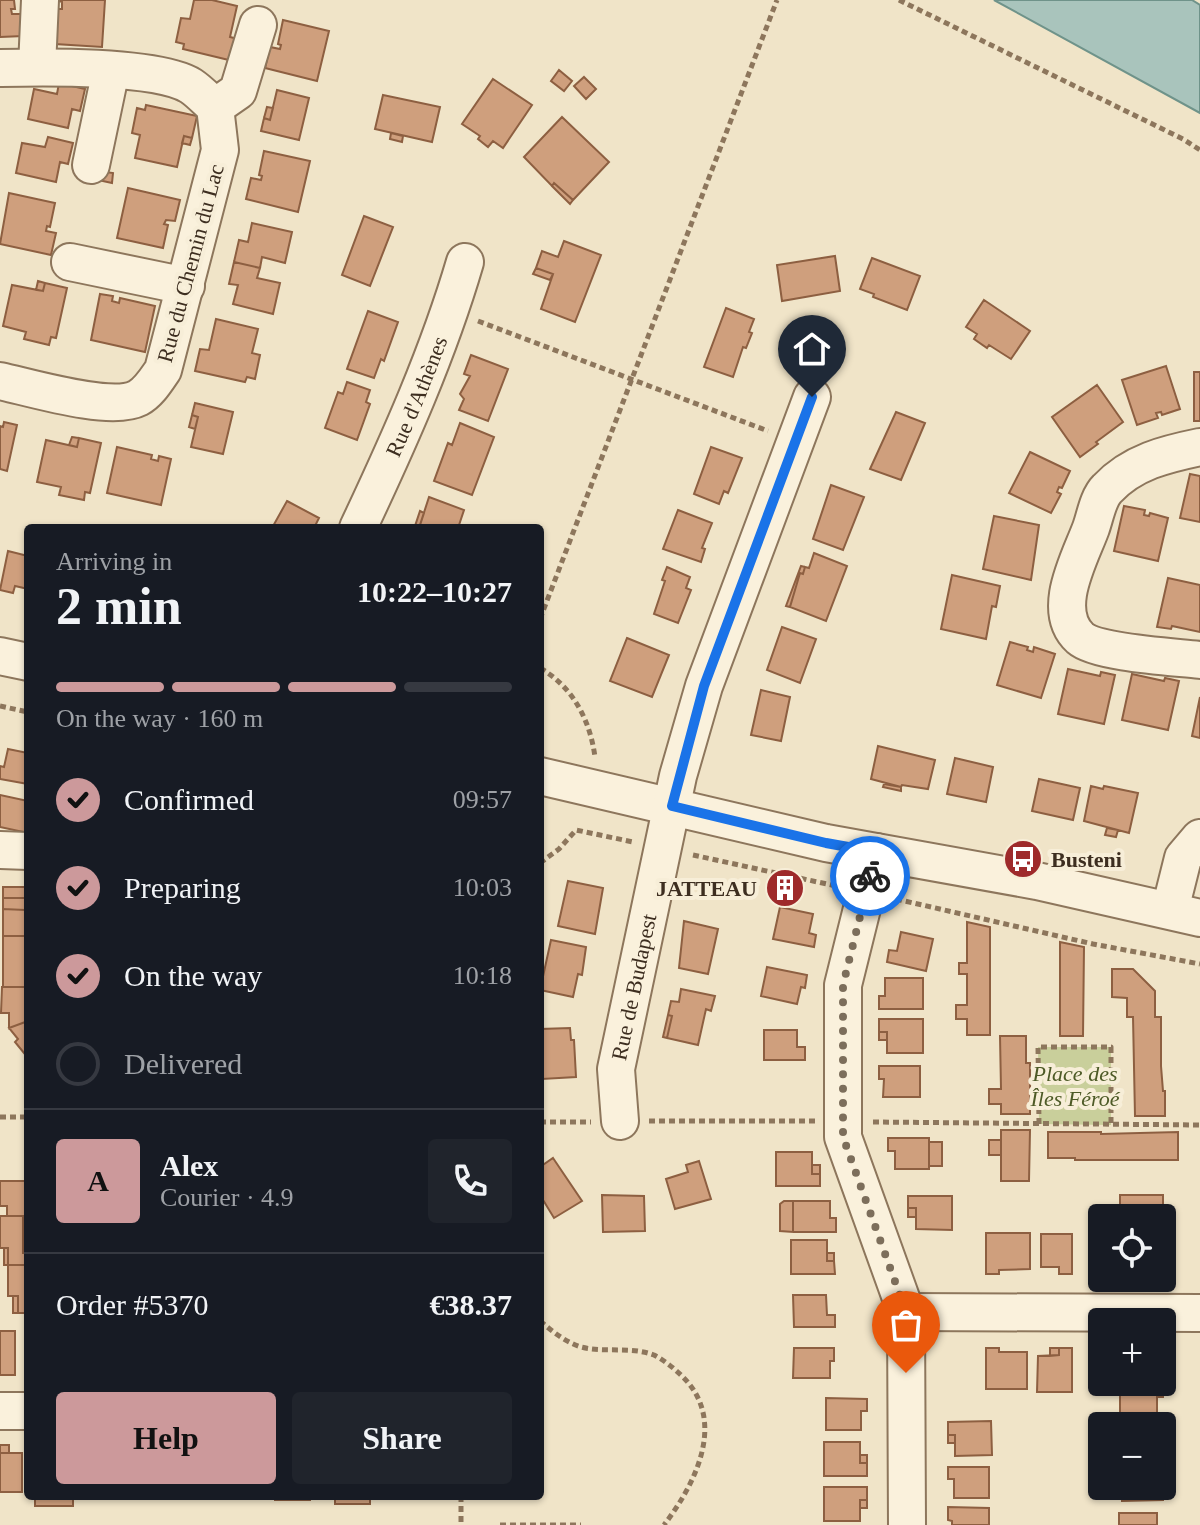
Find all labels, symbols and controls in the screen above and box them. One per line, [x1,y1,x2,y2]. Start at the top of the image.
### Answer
street label: Rue du Chemin du Lac [152,161,229,365]
pin [778,315,846,397]
icon: home [790,327,834,371]
street label: Rue d'Athènes [381,333,452,461]
text: Arriving in [56,547,172,576]
text: 10:22–10:27 [357,575,512,608]
text: 2 min [56,578,182,635]
text: On the way · 160 m [56,704,263,733]
icon: check [56,778,100,822]
text: Confirmed [124,783,254,816]
text: 09:57 [453,785,512,814]
courier [830,836,910,916]
bus stop icon: Busteni [1002,838,1044,880]
place label: Busteni [1051,847,1122,872]
icon: bike [848,854,892,898]
icon: check [56,866,100,910]
building icon: JATTEAU [764,867,806,909]
text: Preparing [124,871,241,904]
text: 10:03 [453,873,512,902]
place label: JATTEAU [656,876,757,901]
street label: Rue de Budapest [606,912,662,1063]
icon: check [56,954,100,998]
text: On the way [124,959,262,992]
text: 10:18 [453,961,512,990]
text: Delivered [124,1047,242,1080]
park label: Place des Îles Féroé [1030,1061,1121,1111]
button: phone [428,1139,512,1223]
text: Alex [160,1149,218,1182]
text: A [87,1164,109,1197]
text: Courier · 4.9 [160,1183,294,1212]
map controls [1088,1204,1176,1500]
button: locate [1088,1204,1176,1292]
text: Order #5370 [56,1288,208,1321]
text: €38.37 [430,1288,512,1321]
pin [872,1291,940,1373]
icon: bag [884,1303,928,1347]
button: + [1088,1308,1176,1396]
button: Help [56,1392,276,1484]
button: Share [292,1392,512,1484]
button: − [1088,1412,1176,1500]

